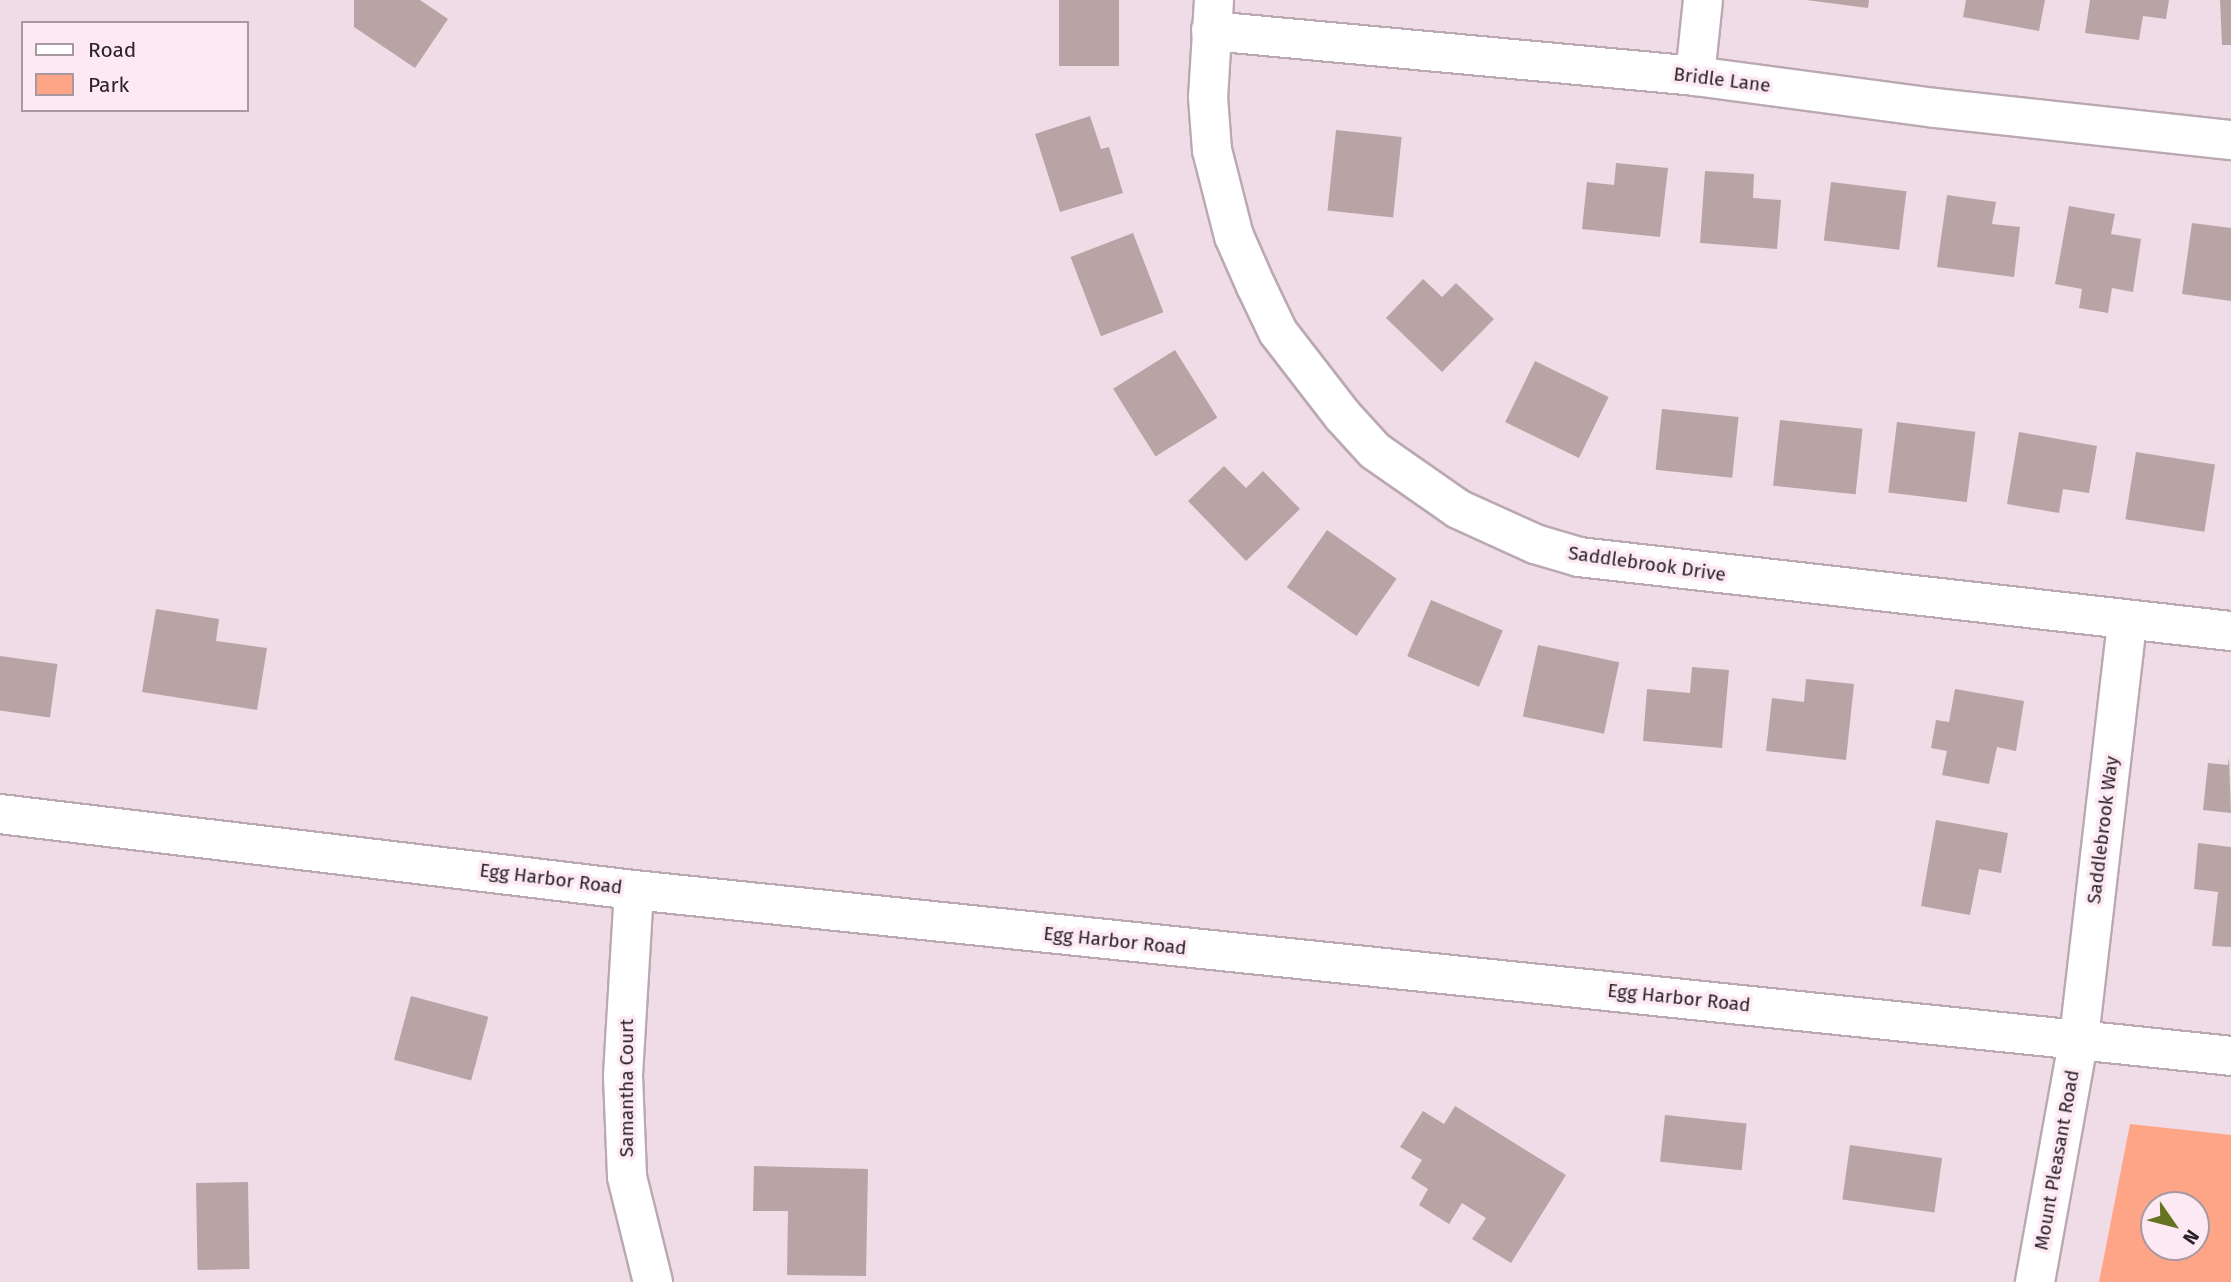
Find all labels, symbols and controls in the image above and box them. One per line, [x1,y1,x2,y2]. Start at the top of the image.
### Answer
legend [21,21,248,112]
text: Road [88,37,136,63]
street label: Bridle Lane [1672,63,1772,97]
text: Park [88,72,129,98]
street label: Saddlebrook Drive [1567,542,1727,586]
street label: Saddlebrook Way [2083,755,2123,905]
street label: Egg Harbor Road [478,859,624,899]
street label: Egg Harbor Road [1042,922,1188,960]
street label: Egg Harbor Road [1606,979,1752,1017]
street label: Samantha Court [616,1019,638,1157]
street label: Mount Pleasant Road [2030,1068,2084,1252]
north arrow [2140,1191,2210,1261]
text: N [2178,1225,2204,1249]

